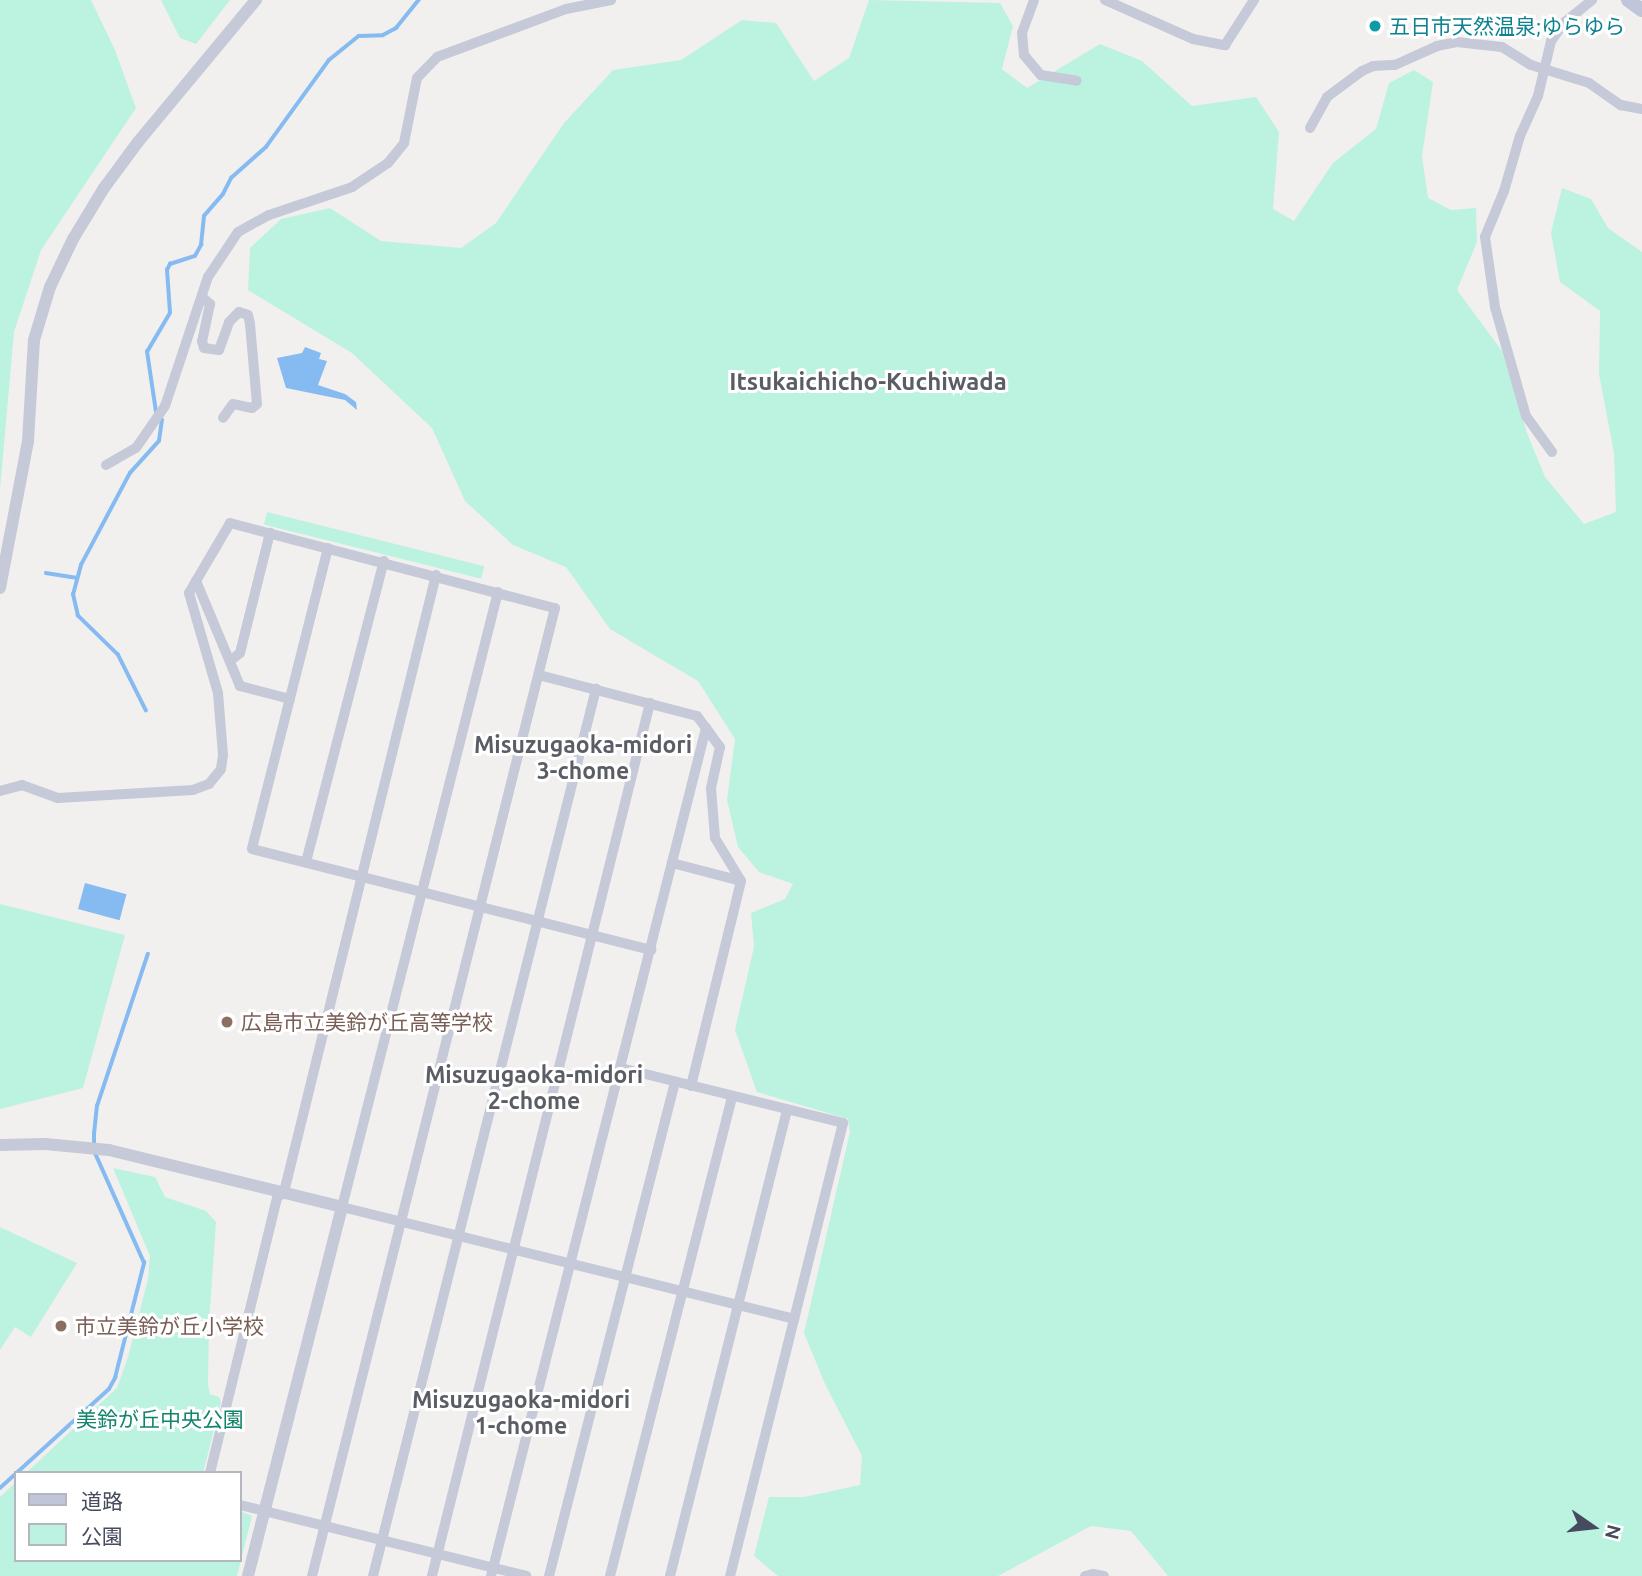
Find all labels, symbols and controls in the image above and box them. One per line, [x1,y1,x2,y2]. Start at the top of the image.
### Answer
place label: 五日市天然温泉;ゆらゆら [1389,13,1625,39]
marker: 五日市天然温泉;ゆらゆら [1367,18,1383,34]
district label: Itsukaichicho-Kuchiwada [729,368,1007,396]
district label: Misuzugaoka-midori 3-chome [474,731,692,785]
place label: 広島市立美鈴が丘高等学校 [241,1009,493,1035]
marker: 広島市立美鈴が丘高等学校 [219,1014,235,1030]
district label: Misuzugaoka-midori 2-chome [425,1061,643,1115]
place label: 市立美鈴が丘小学校 [75,1313,264,1339]
marker: 市立美鈴が丘小学校 [53,1318,69,1334]
district label: Misuzugaoka-midori 1-chome [412,1386,630,1440]
park label: 美鈴が丘中央公園 [76,1406,244,1432]
legend [14,1471,242,1562]
text: 道路 [81,1489,123,1513]
north arrow [1558,1492,1628,1562]
text: N [1601,1523,1626,1542]
text: 公園 [81,1524,123,1548]

